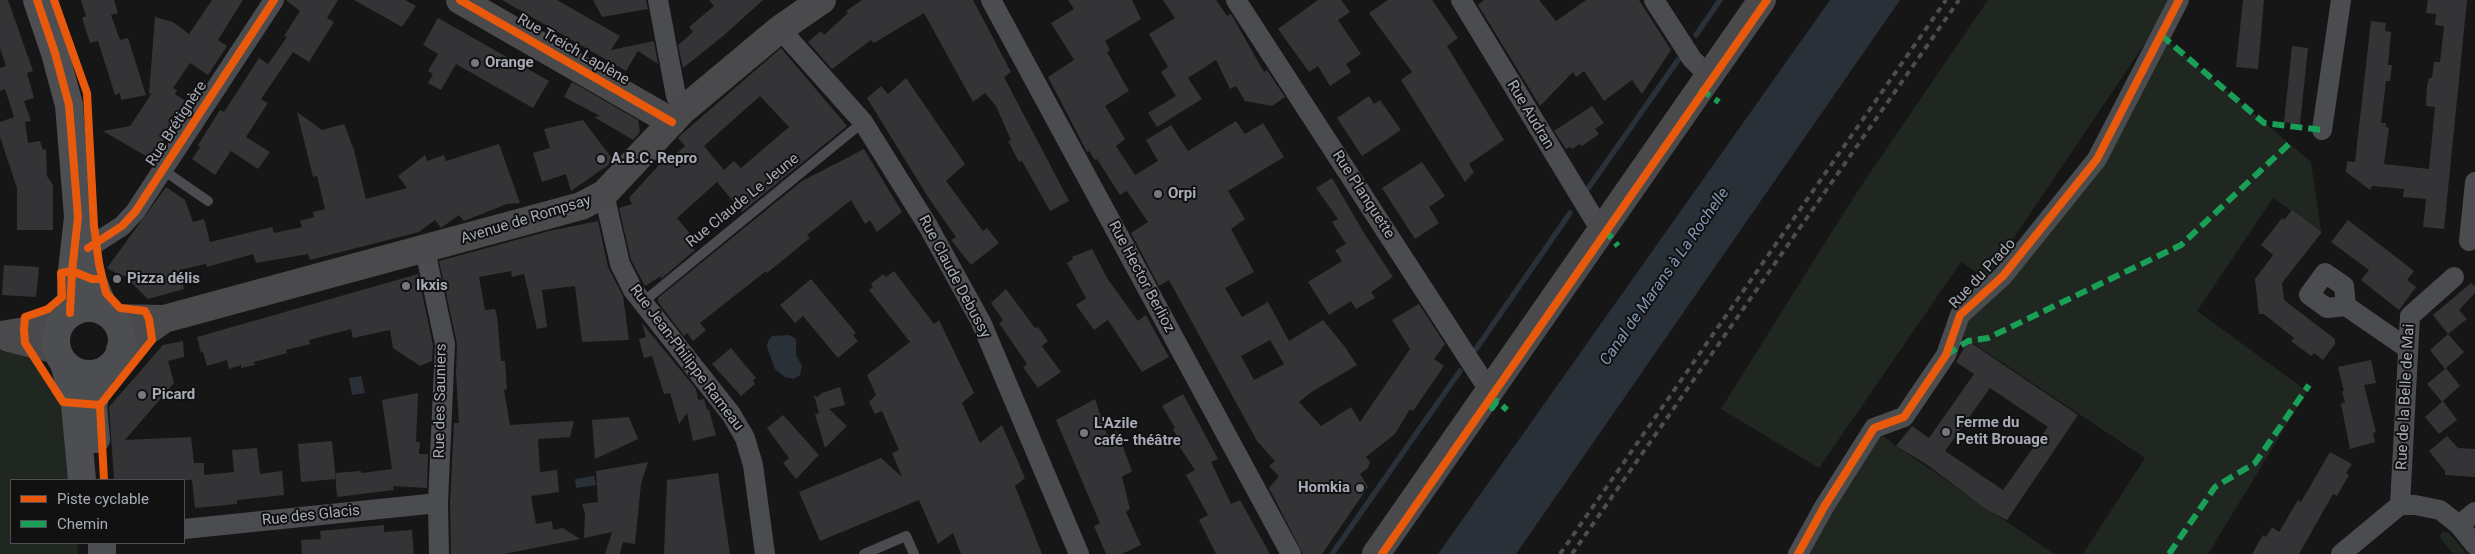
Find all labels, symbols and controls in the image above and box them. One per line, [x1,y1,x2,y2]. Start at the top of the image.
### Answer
street label: Rue Treich Laplène [514,11,632,89]
place label: Orange [485,54,534,72]
marker: Orange [469,57,481,69]
street label: Rue Audran [1502,77,1558,153]
street label: Rue Brétignère [143,78,211,170]
street label: Rue Planquette [1328,148,1398,242]
place label: A.B.C. Repro [611,150,697,168]
street label: Rue Claude Le Jeune [683,150,803,252]
marker: A.B.C. Repro [595,153,607,165]
place label: Orpi [1168,185,1196,203]
water label: Canal de Marans à La Rochelle [1596,185,1734,369]
marker: Orpi [1152,188,1164,200]
street label: Avenue de Rompsay [459,192,593,248]
street label: Rue Claude Debussy [914,213,994,341]
street label: Rue Hector Berlioz [1104,218,1178,336]
street label: Rue du Prado [1946,235,2020,313]
place label: Pizza délis [127,270,200,288]
marker: Pizza délis [111,273,123,285]
place label: Ikxis [416,277,448,295]
marker: Ikxis [400,280,412,292]
street label: Rue Jean-Philippe Rameau [625,281,747,435]
street label: Rue de la Belle de Mai [2393,324,2419,470]
street label: Rue des Sauniers [431,343,451,459]
place label: Picard [152,386,195,404]
marker: Picard [136,389,148,401]
place label: Ferme du Petit Brouage [1956,414,2048,449]
place label: L'Azile café- théâtre [1094,415,1181,450]
marker: Ferme du Petit Brouage [1940,426,1952,438]
marker: L'Azile café- théâtre [1078,427,1090,439]
legend [10,479,185,544]
place label: Homkia [1298,479,1350,497]
marker: Homkia [1354,482,1366,494]
text: Piste cyclable [57,490,149,508]
street label: Rue des Glacis [261,502,361,530]
text: Chemin [57,515,108,533]

